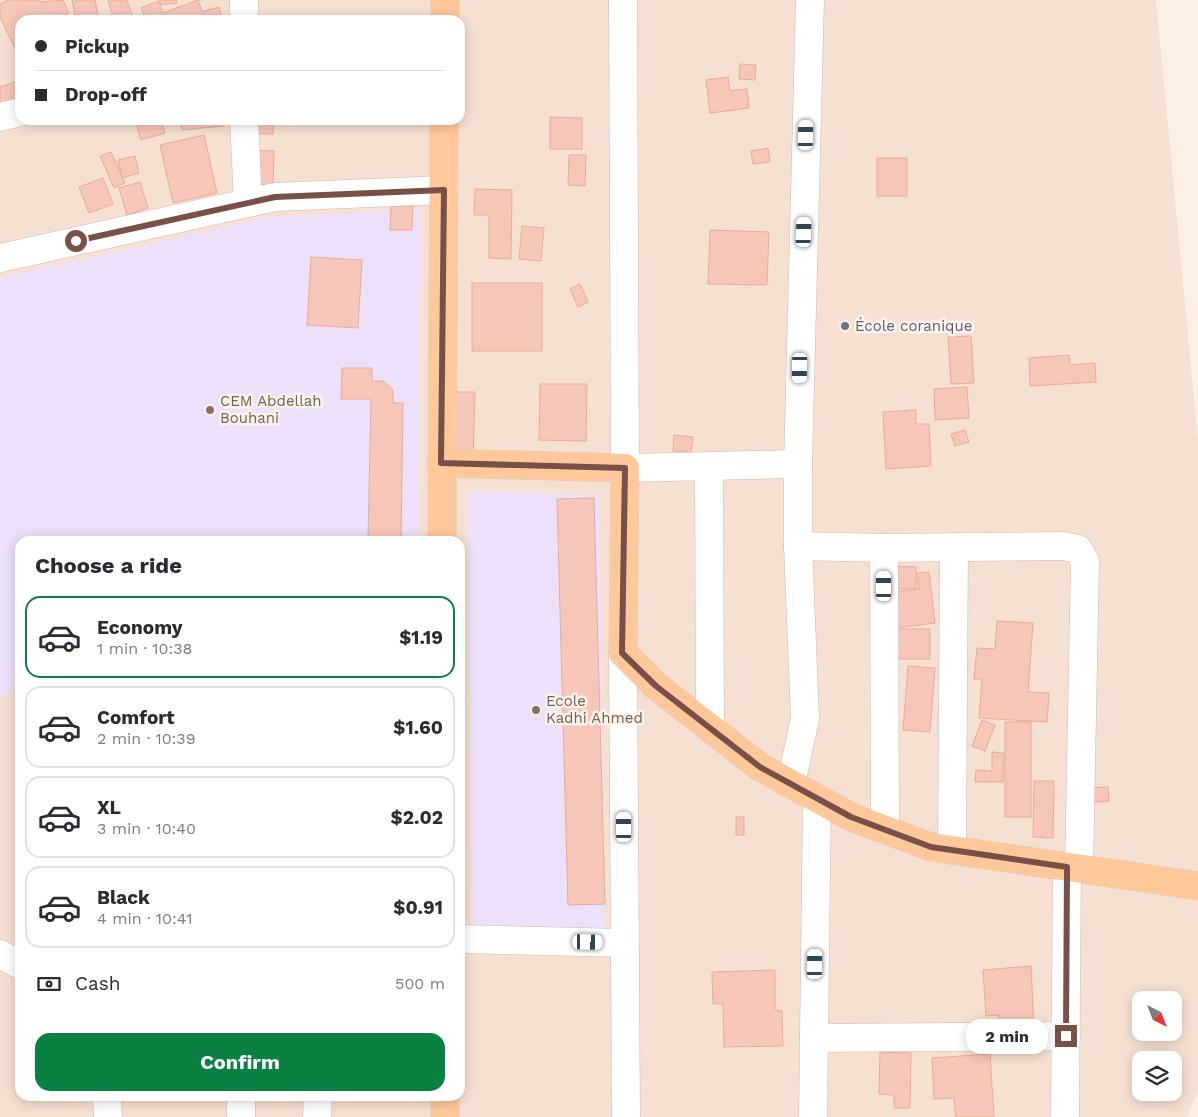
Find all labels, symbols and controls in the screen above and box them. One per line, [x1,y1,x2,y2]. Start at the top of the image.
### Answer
text: Pickup [65,35,129,58]
text: Drop-off [65,83,147,106]
car [798,120,813,150]
car [795,217,812,247]
route start [65,230,87,252]
place label: École coranique [855,317,972,335]
marker: École coranique [839,320,851,332]
car [792,353,807,383]
place label: CEM Abdellah Bouhani [220,392,322,427]
marker: CEM Abdellah Bouhani [204,404,216,416]
text: Choose a ride [35,553,182,578]
car [876,571,891,601]
icon: car [37,615,82,660]
text: Economy [97,616,182,639]
text: $1.19 [399,626,443,649]
text: 1 min · 10:38 [97,639,192,658]
place label: Ecole Kadhi Ahmed [546,692,643,727]
marker: Ecole Kadhi Ahmed [530,704,542,716]
icon: car [37,705,82,750]
text: Comfort [97,706,175,729]
text: $1.60 [393,716,443,739]
text: 2 min · 10:39 [97,729,196,748]
icon: car [37,795,82,840]
text: XL [97,796,121,819]
text: $2.02 [391,806,443,829]
car [616,812,631,842]
text: 3 min · 10:40 [97,819,196,838]
icon: car [37,885,82,930]
text: Black [97,886,150,909]
text: $0.91 [393,896,443,919]
text: 4 min · 10:41 [97,909,193,928]
car [572,934,603,950]
car [807,949,822,979]
icon: cash [35,970,63,998]
text: Cash [75,972,121,995]
text: 500 m [395,974,445,993]
north arrow [1132,991,1182,1041]
map controls [1132,991,1182,1101]
callout: 2 min [966,1018,1048,1054]
route end [1055,1025,1077,1047]
text: 2 min [985,1027,1029,1046]
button: Confirm [35,1033,445,1091]
button: layers [1132,1051,1182,1101]

